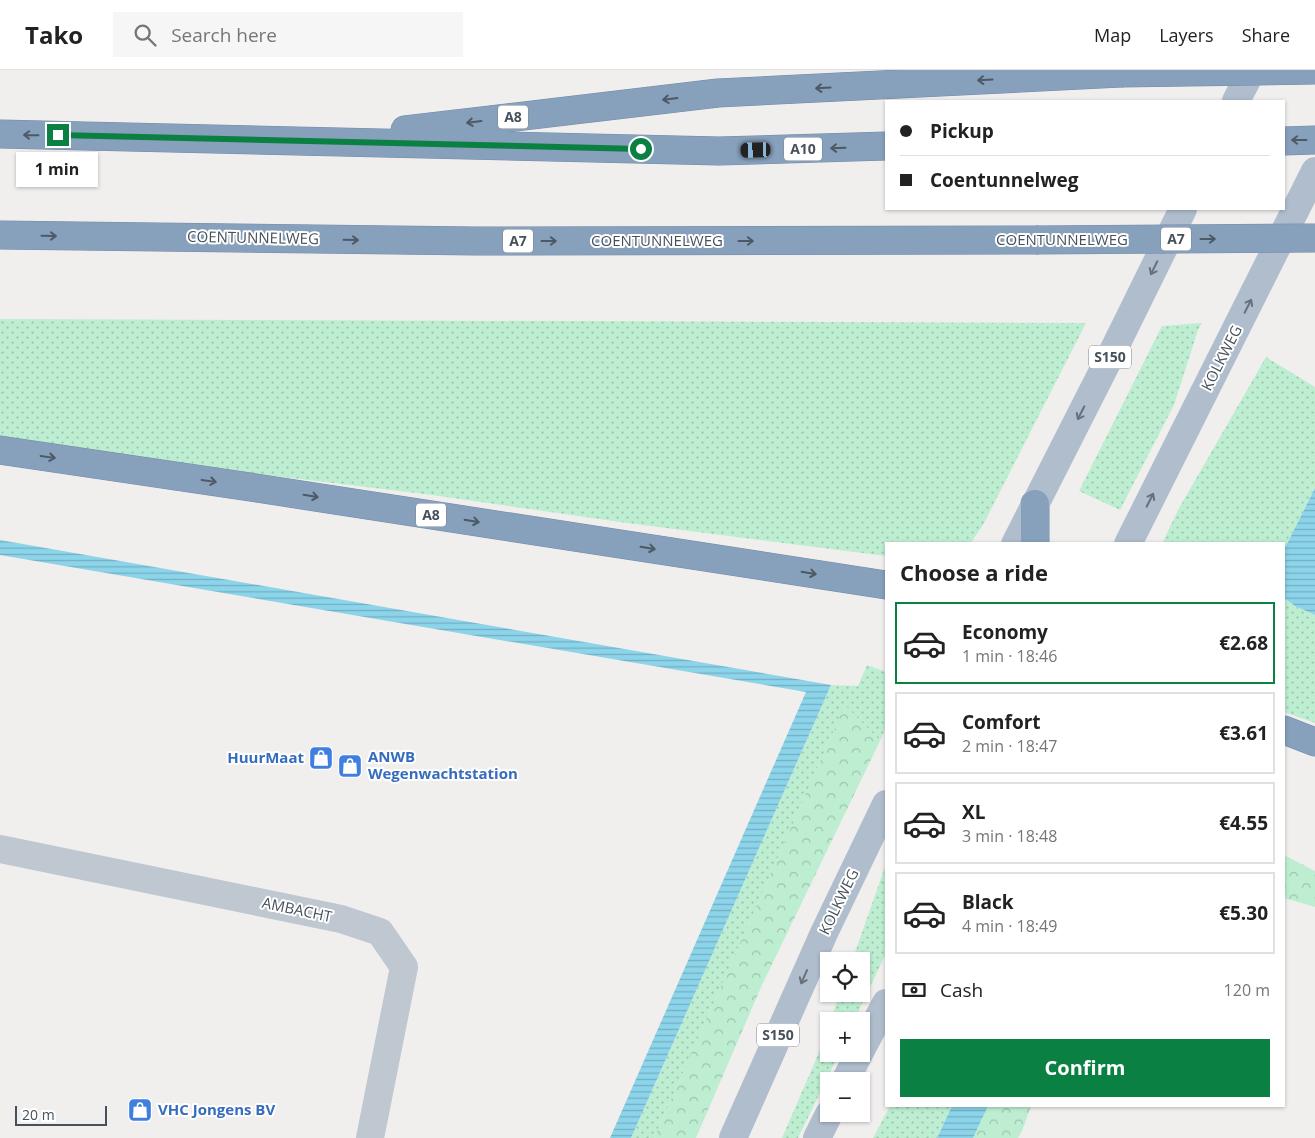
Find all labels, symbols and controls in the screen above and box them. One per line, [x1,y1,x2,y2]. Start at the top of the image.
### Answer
search box [113,12,463,57]
text: Tako [25,18,83,51]
icon: search [131,21,159,49]
text: Search here [171,22,277,48]
text: Map [1094,23,1131,47]
text: Layers [1159,23,1214,47]
text: Share [1242,23,1290,47]
one-way arrow [977,75,993,84]
one-way arrow [815,83,831,92]
one-way arrow [662,94,678,104]
road number: A8 [498,106,528,128]
one-way arrow [466,117,482,127]
text: Pickup [930,118,994,144]
route end [47,124,69,146]
one-way arrow [23,130,39,139]
one-way arrow [1292,136,1308,145]
route start [630,138,652,160]
road number: A10 [784,138,822,160]
car [740,142,771,158]
one-way arrow [830,143,846,152]
callout: 1 min [17,152,99,188]
text: 1 min [35,158,79,180]
text: Coentunnelweg [930,167,1079,193]
street label: COENTUNNELWEG [187,226,319,248]
road number: A7 [1161,227,1191,250]
street label: COENTUNNELWEG [996,229,1128,249]
road number: A7 [503,230,533,252]
street label: COENTUNNELWEG [591,230,723,250]
one-way arrow [40,231,56,241]
one-way arrow [1199,234,1215,244]
one-way arrow [343,235,359,244]
one-way arrow [540,236,556,246]
one-way arrow [738,236,754,246]
one-way arrow [1149,260,1158,275]
one-way arrow [1244,299,1253,314]
street label: KOLKWEG [1196,321,1246,394]
road number: S150 [1089,346,1131,368]
one-way arrow [1076,406,1086,421]
one-way arrow [40,452,56,462]
one-way arrow [201,476,217,486]
one-way arrow [303,491,319,501]
one-way arrow [1146,493,1155,508]
road number: A8 [416,504,446,526]
one-way arrow [463,516,479,526]
one-way arrow [640,543,656,553]
text: Choose a ride [900,557,1048,587]
one-way arrow [800,568,816,578]
text: Economy [962,619,1048,645]
icon: car [902,621,947,666]
text: €2.68 [1219,630,1268,656]
text: 1 min · 18:46 [962,645,1057,667]
text: Comfort [962,709,1041,735]
icon: car [902,711,947,756]
text: €3.61 [1219,720,1268,746]
text: 2 min · 18:47 [962,735,1057,757]
shop icon: HuurMaat [308,745,334,771]
place label: ANWB Wegenwachtstation [368,746,518,783]
place label: HuurMaat [227,747,304,767]
shop icon: ANWB Wegenwachtstation [337,753,363,779]
text: XL [962,799,985,825]
icon: car [902,801,947,846]
text: €4.55 [1219,810,1268,836]
text: 3 min · 18:48 [962,825,1057,847]
street label: KOLKWEG [814,865,863,938]
text: Black [962,889,1014,915]
icon: car [902,891,947,936]
street label: AMBACHT [260,892,335,926]
text: €5.30 [1219,900,1268,926]
text: 4 min · 18:49 [962,915,1057,937]
map controls [820,952,870,1122]
button: locate [820,952,870,1002]
one-way arrow [799,969,809,984]
icon: cash [900,976,928,1004]
text: Cash [940,977,983,1003]
text: 120 m [1224,979,1270,1001]
button: + [820,1012,870,1062]
road number: S150 [757,1024,799,1046]
button: Confirm [900,1039,1270,1097]
button: − [820,1072,870,1122]
shop icon: VHC Jongens BV [127,1097,153,1123]
place label: VHC Jongens BV [158,1099,275,1119]
scale bar [15,1103,108,1126]
text: 20 m [22,1105,55,1124]

